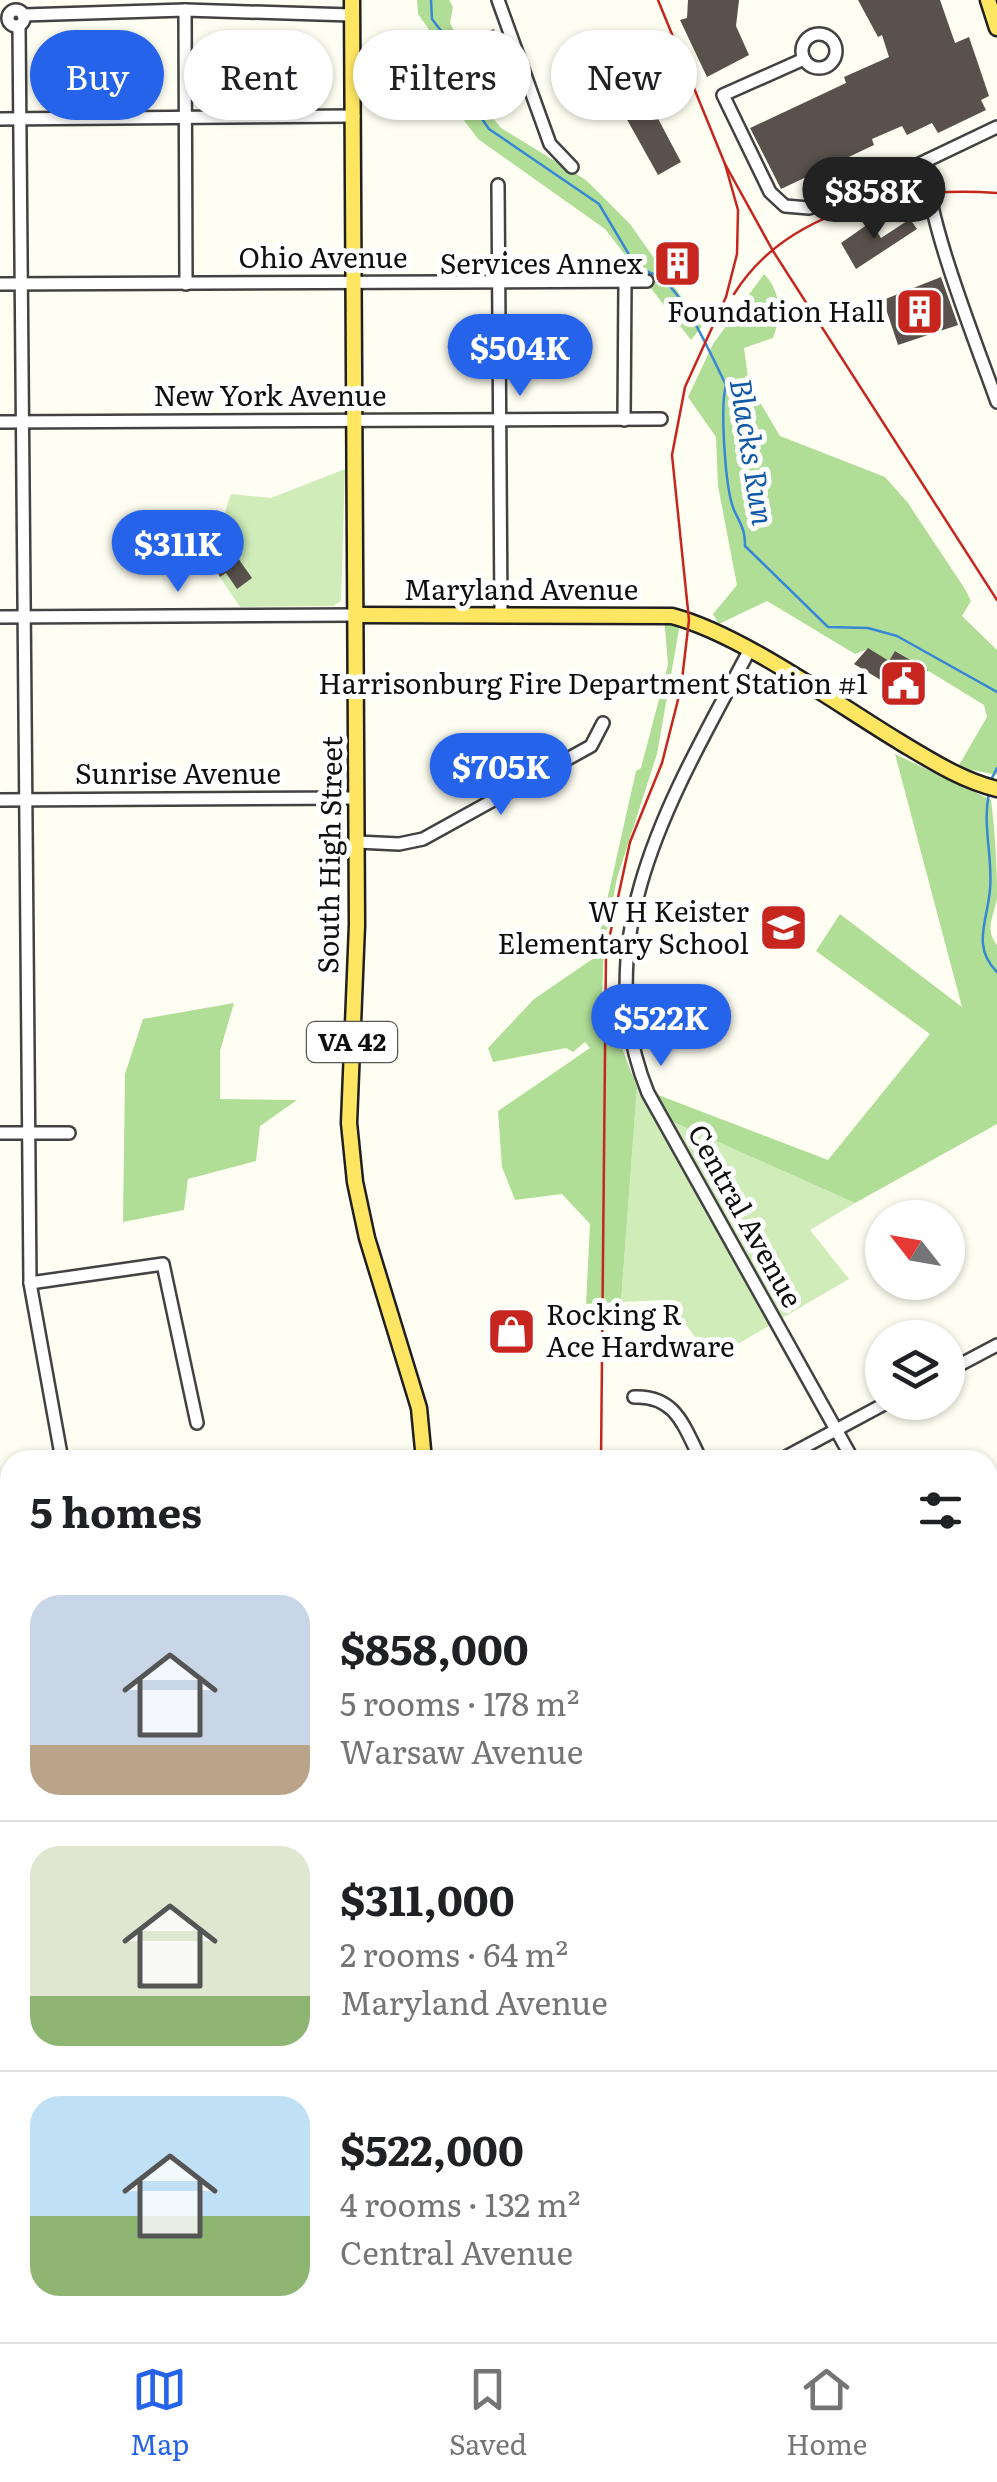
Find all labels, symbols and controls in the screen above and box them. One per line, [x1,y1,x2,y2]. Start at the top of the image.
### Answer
chip: Buy [30,30,164,120]
chip: Rent [184,30,333,120]
chip: Filters [353,30,531,120]
chip: New [551,30,697,120]
pin: $858K [804,157,944,242]
text: $858K [824,165,924,213]
street label: Ohio Avenue [238,235,408,277]
building icon: Services Annex [652,238,704,290]
place label: Services Annex [440,241,643,283]
building icon: Foundation Hall [894,286,946,338]
place label: Foundation Hall [667,289,885,331]
pin: $504K [450,314,590,399]
text: $504K [470,322,570,370]
street label: New York Avenue [153,373,387,415]
water label: Blacks Run [721,375,787,528]
pin: $311K [108,510,248,595]
text: $311K [134,518,222,566]
street label: Maryland Avenue [404,567,638,609]
public building icon: Harrisonburg Fire Department Station #1 [877,658,929,710]
place label: Harrisonburg Fire Department Station #1 [318,661,868,703]
pin: $705K [431,733,571,818]
street label: South High Street [305,735,351,974]
text: $705K [452,741,550,789]
street label: Sunrise Avenue [75,751,281,793]
place label: W H Keister Elementary School [498,889,750,963]
school or university icon: W H Keister Elementary School [758,902,810,954]
pin: $522K [591,984,731,1069]
text: $522K [613,992,709,1040]
road number: VA 42 [307,1022,397,1062]
street label: Central Avenue [679,1116,815,1314]
north arrow [865,1200,965,1300]
map controls [865,1200,965,1420]
place label: Rocking R Ace Hardware [546,1292,735,1366]
shop icon: Rocking R Ace Hardware [485,1305,537,1357]
button: layers [865,1320,965,1420]
text: 5 homes [30,1479,202,1541]
icon: filters [913,1483,968,1538]
text: $858,000 [340,1616,529,1678]
icon: home [110,1635,230,1755]
text: 5 rooms · 178 m² [340,1678,579,1726]
text: Warsaw Avenue [340,1726,583,1774]
text: $311,000 [340,1867,515,1929]
icon: home [110,1886,230,2006]
text: 2 rooms · 64 m² [340,1929,568,1977]
text: Maryland Avenue [340,1977,608,2025]
text: $522,000 [340,2117,524,2179]
icon: home [110,2136,230,2256]
text: 4 rooms · 132 m² [340,2179,580,2227]
text: Central Avenue [340,2227,573,2275]
tab: Map [130,2362,189,2464]
tab: Saved [449,2362,527,2464]
tab: Home [786,2362,867,2464]

